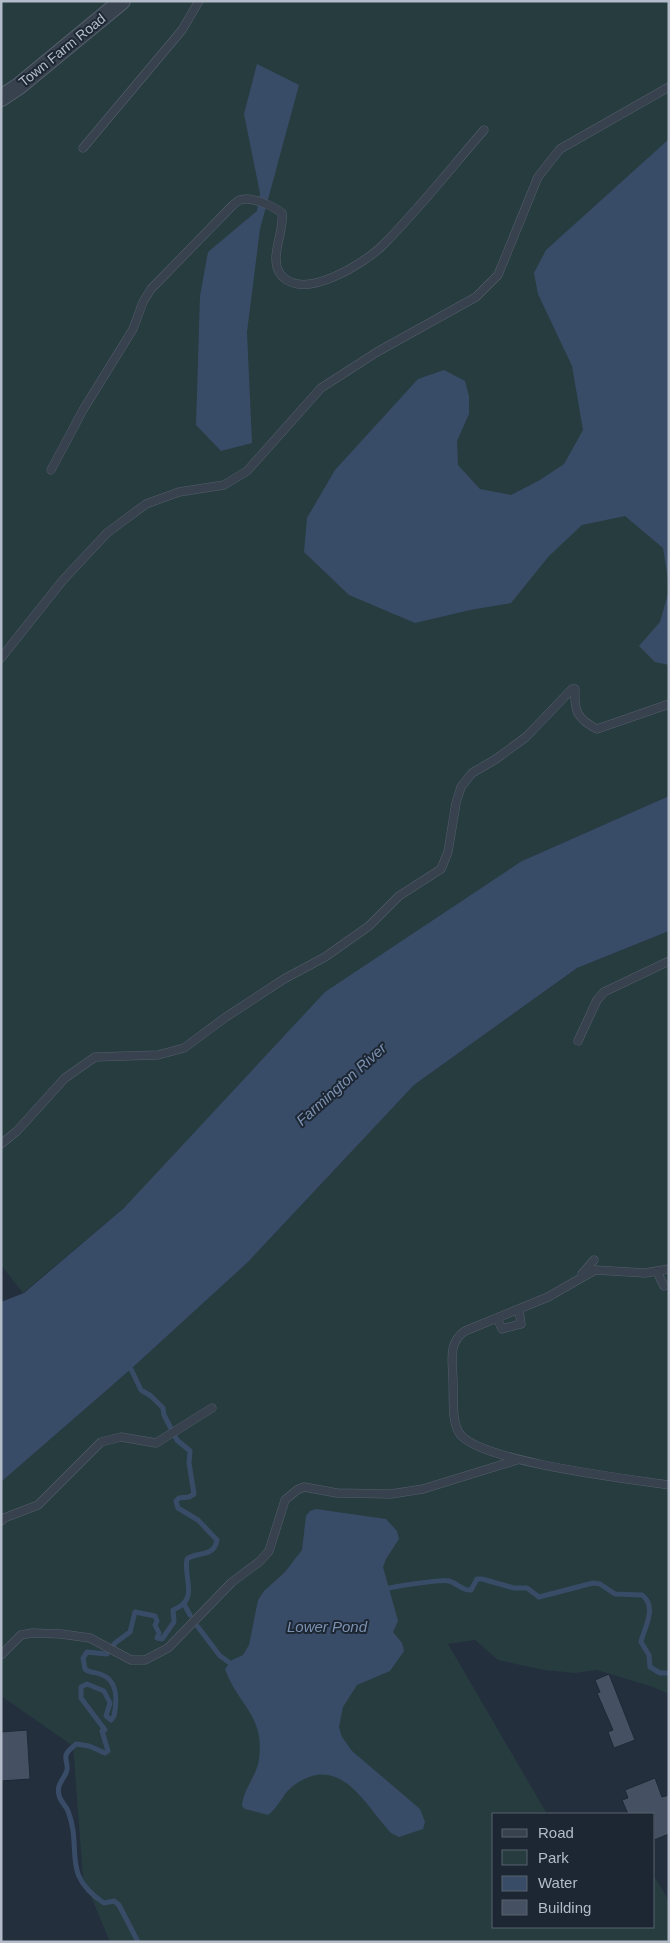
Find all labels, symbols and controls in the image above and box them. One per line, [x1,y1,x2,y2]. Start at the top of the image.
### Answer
street label: Town Farm Road [16,10,108,90]
water label: Farmington River [293,1039,390,1129]
water label: Lower Pond [287,1618,368,1635]
legend [492,1813,655,1928]
text: Road [538,1824,574,1841]
text: Park [538,1849,569,1866]
text: Water [538,1874,577,1891]
text: Building [538,1899,591,1916]

